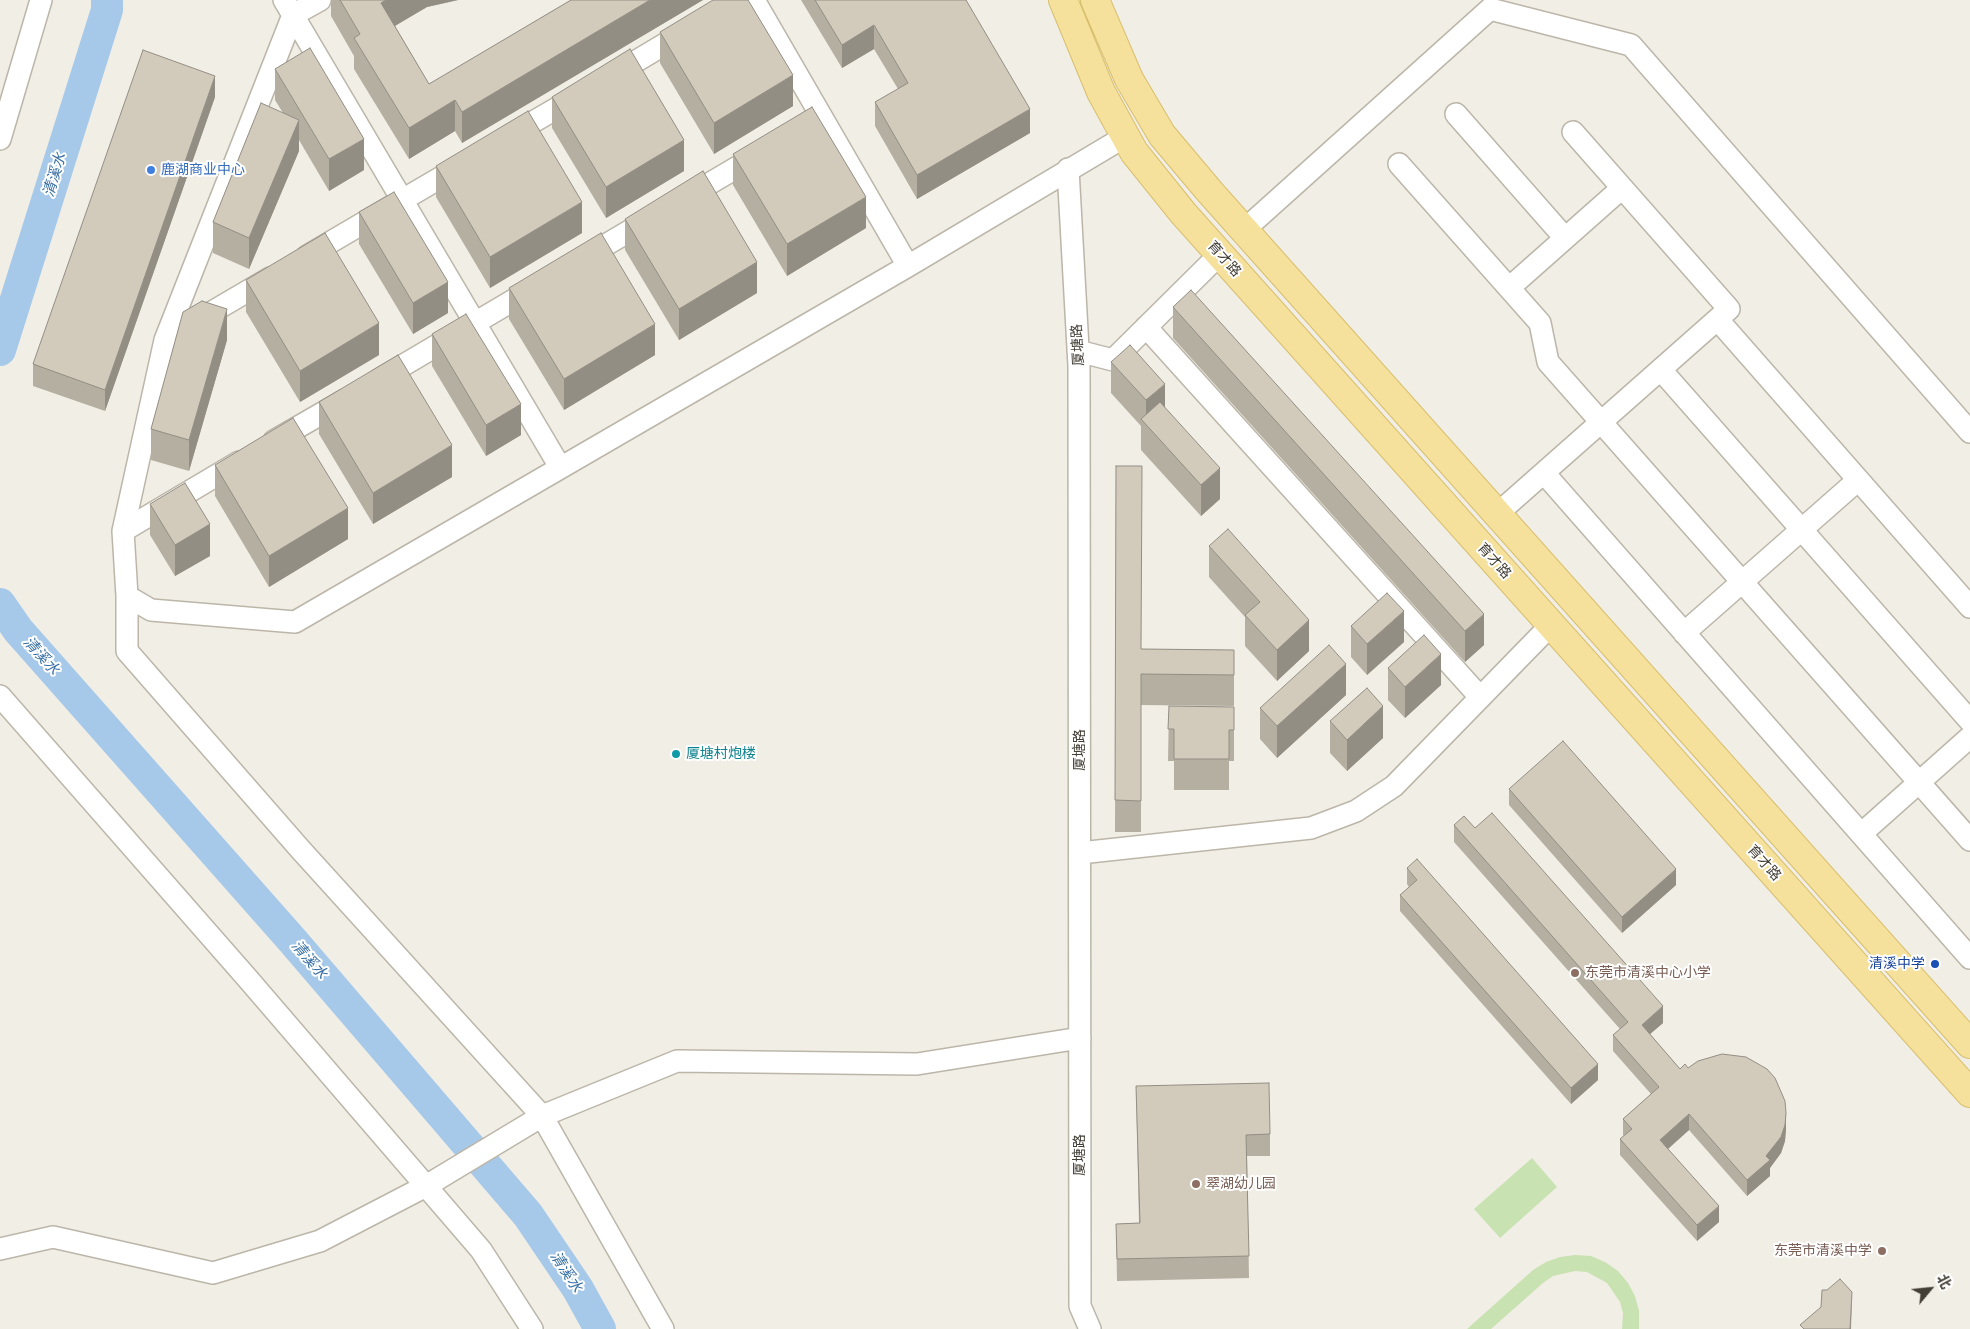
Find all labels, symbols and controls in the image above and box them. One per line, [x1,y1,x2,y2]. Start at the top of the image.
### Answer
water label: 清溪水 [40,151,70,199]
place label: 鹿湖商业中心 [161,162,245,178]
marker: 鹿湖商业中心 [145,164,157,176]
street label: 育才路 [1204,238,1244,280]
street label: 厦塘路 [1069,324,1087,366]
street label: 育才路 [1474,540,1514,582]
water label: 清溪水 [19,633,63,679]
street label: 厦塘路 [1072,729,1088,771]
place label: 厦塘村炮楼 [686,746,756,762]
marker: 厦塘村炮楼 [670,748,682,760]
street label: 育才路 [1744,842,1784,884]
water label: 清溪水 [287,937,331,983]
place label: 清溪中学 [1869,956,1925,972]
marker: 清溪中学 [1929,958,1941,970]
place label: 东莞市清溪中心小学 [1585,965,1711,981]
marker: 东莞市清溪中心小学 [1569,967,1581,979]
street label: 厦塘路 [1072,1134,1088,1176]
place label: 翠湖幼儿园 [1206,1176,1276,1192]
marker: 翠湖幼儿园 [1190,1178,1202,1190]
place label: 东莞市清溪中学 [1774,1243,1872,1259]
marker: 东莞市清溪中学 [1876,1245,1888,1257]
water label: 清溪水 [546,1248,586,1296]
north arrow [1905,1264,1955,1314]
text: 北 [1933,1272,1954,1292]

